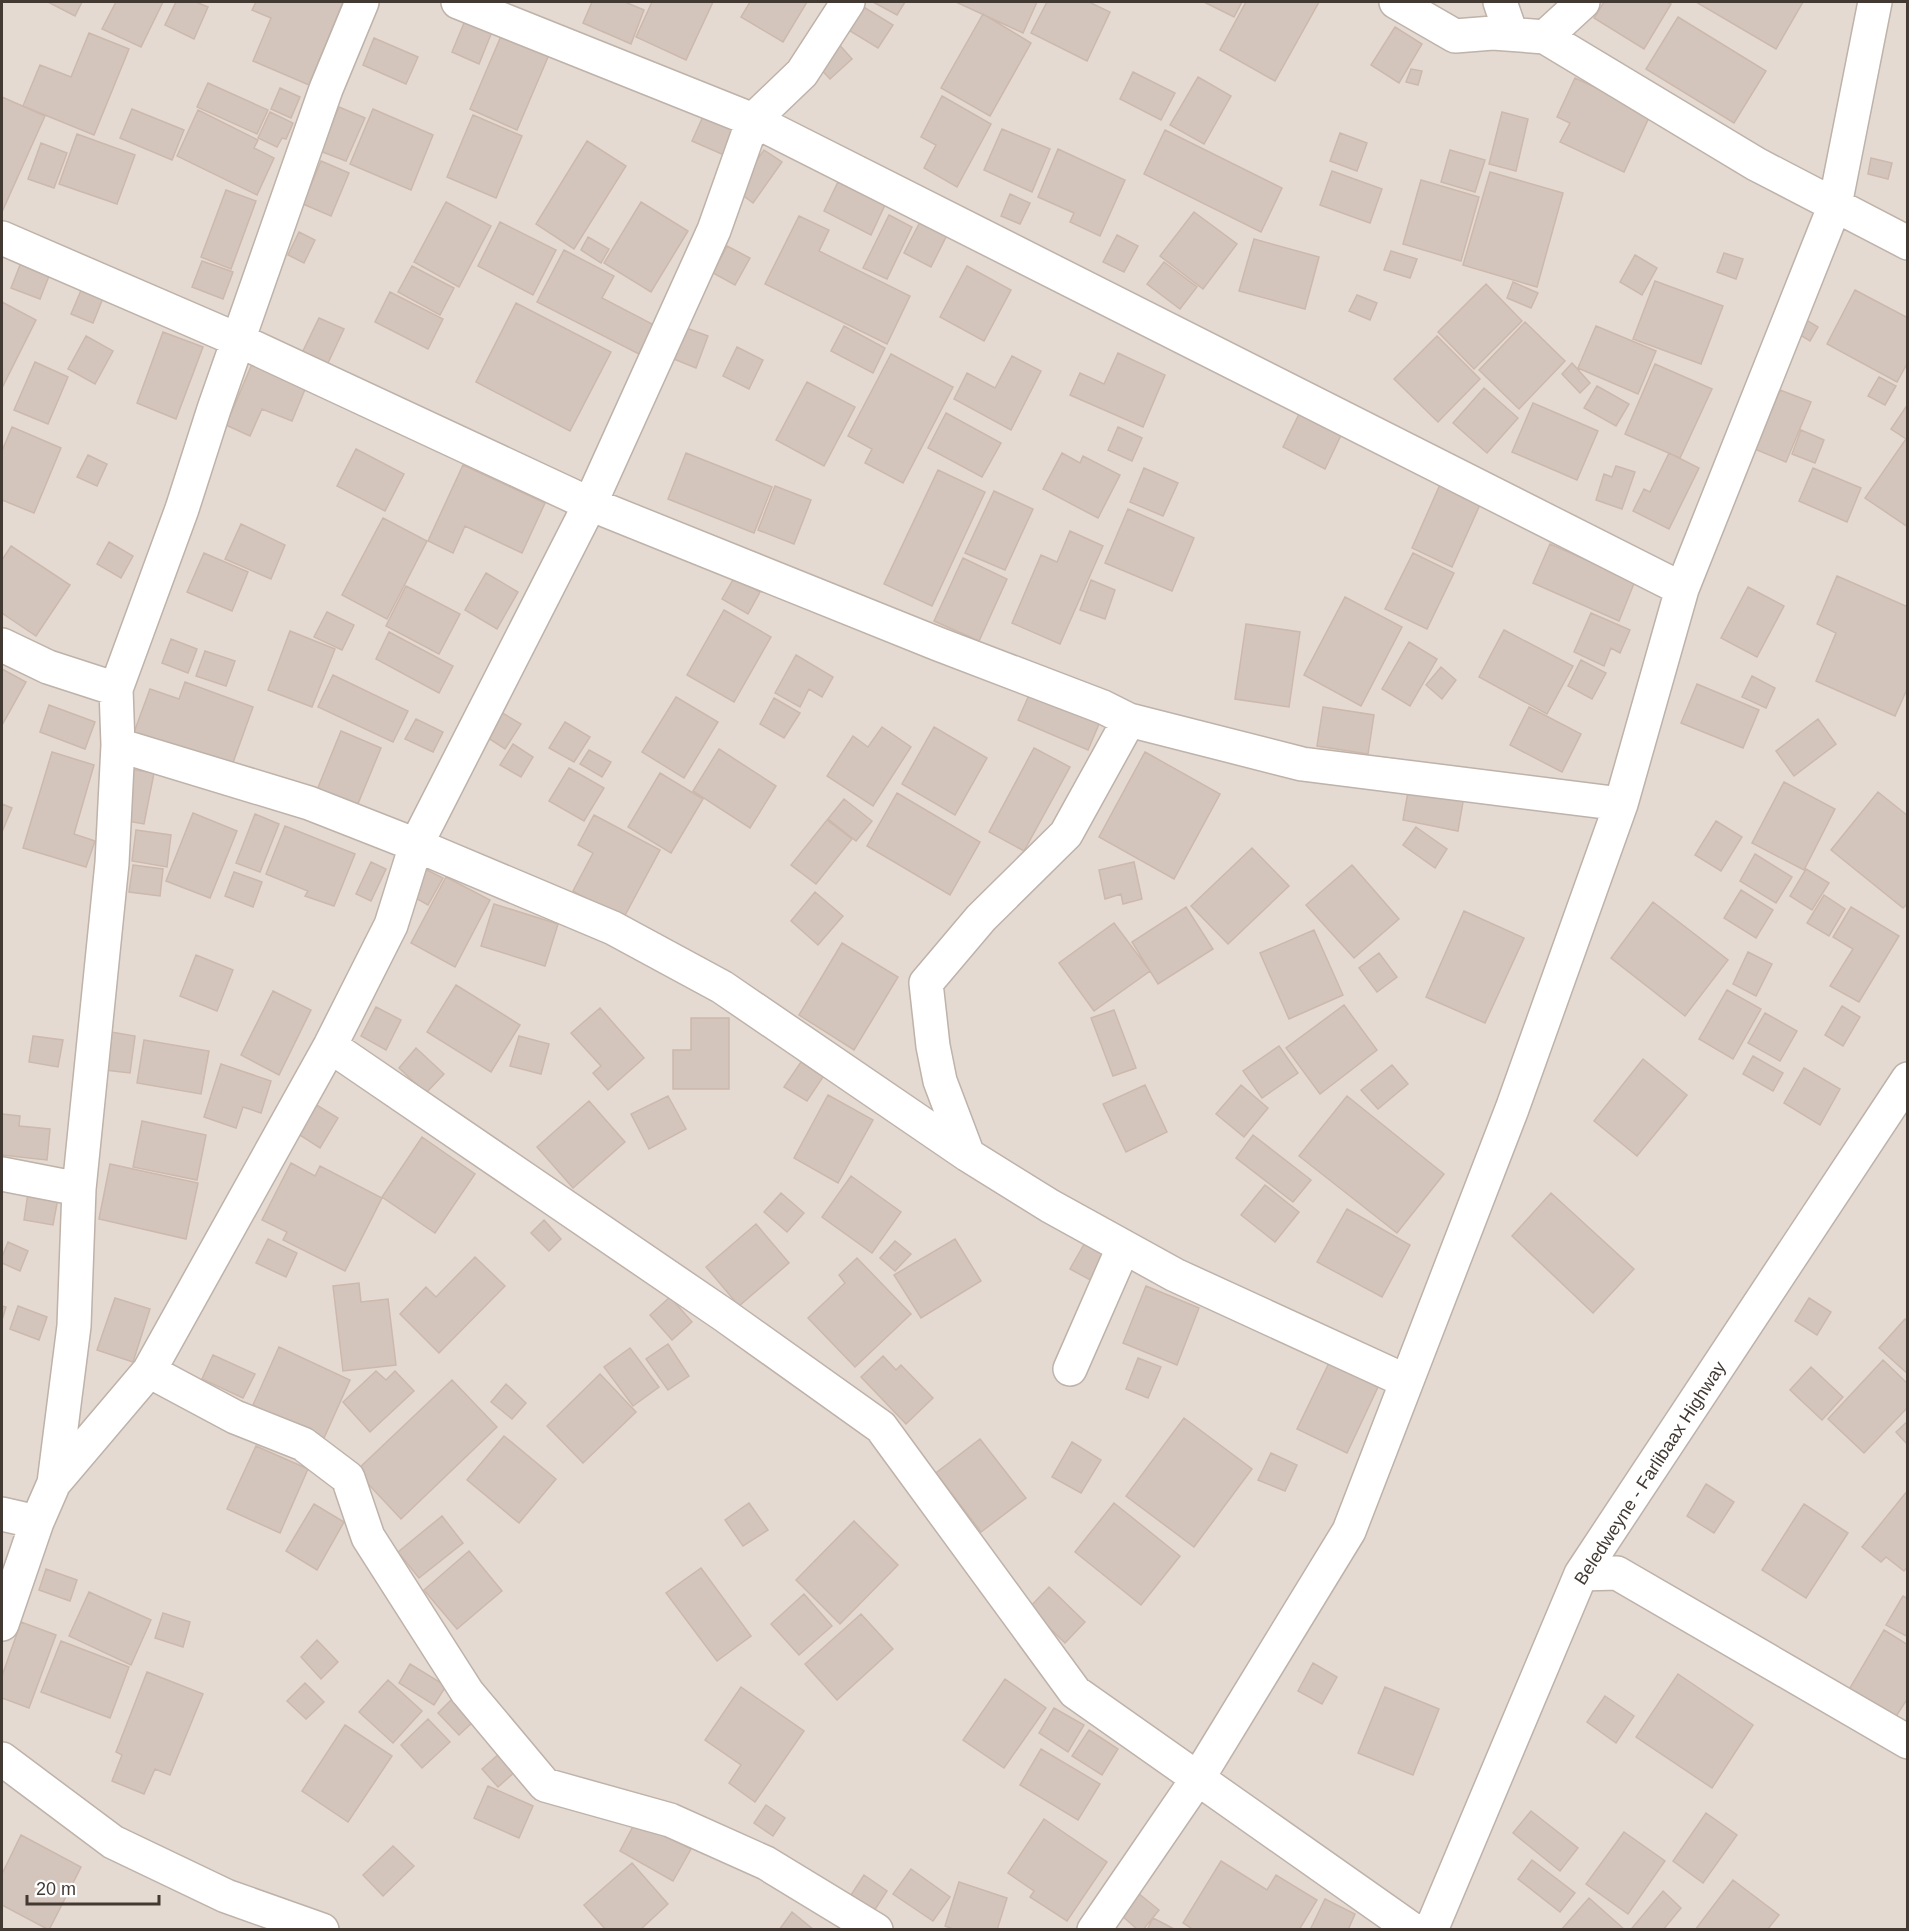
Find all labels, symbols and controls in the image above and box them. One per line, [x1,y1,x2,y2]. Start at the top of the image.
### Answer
street label: Beledweyne - Farlibaax Highway [1570,1358,1730,1588]
scale bar [27,1868,159,1906]
text: 20 m [36,1879,76,1899]

